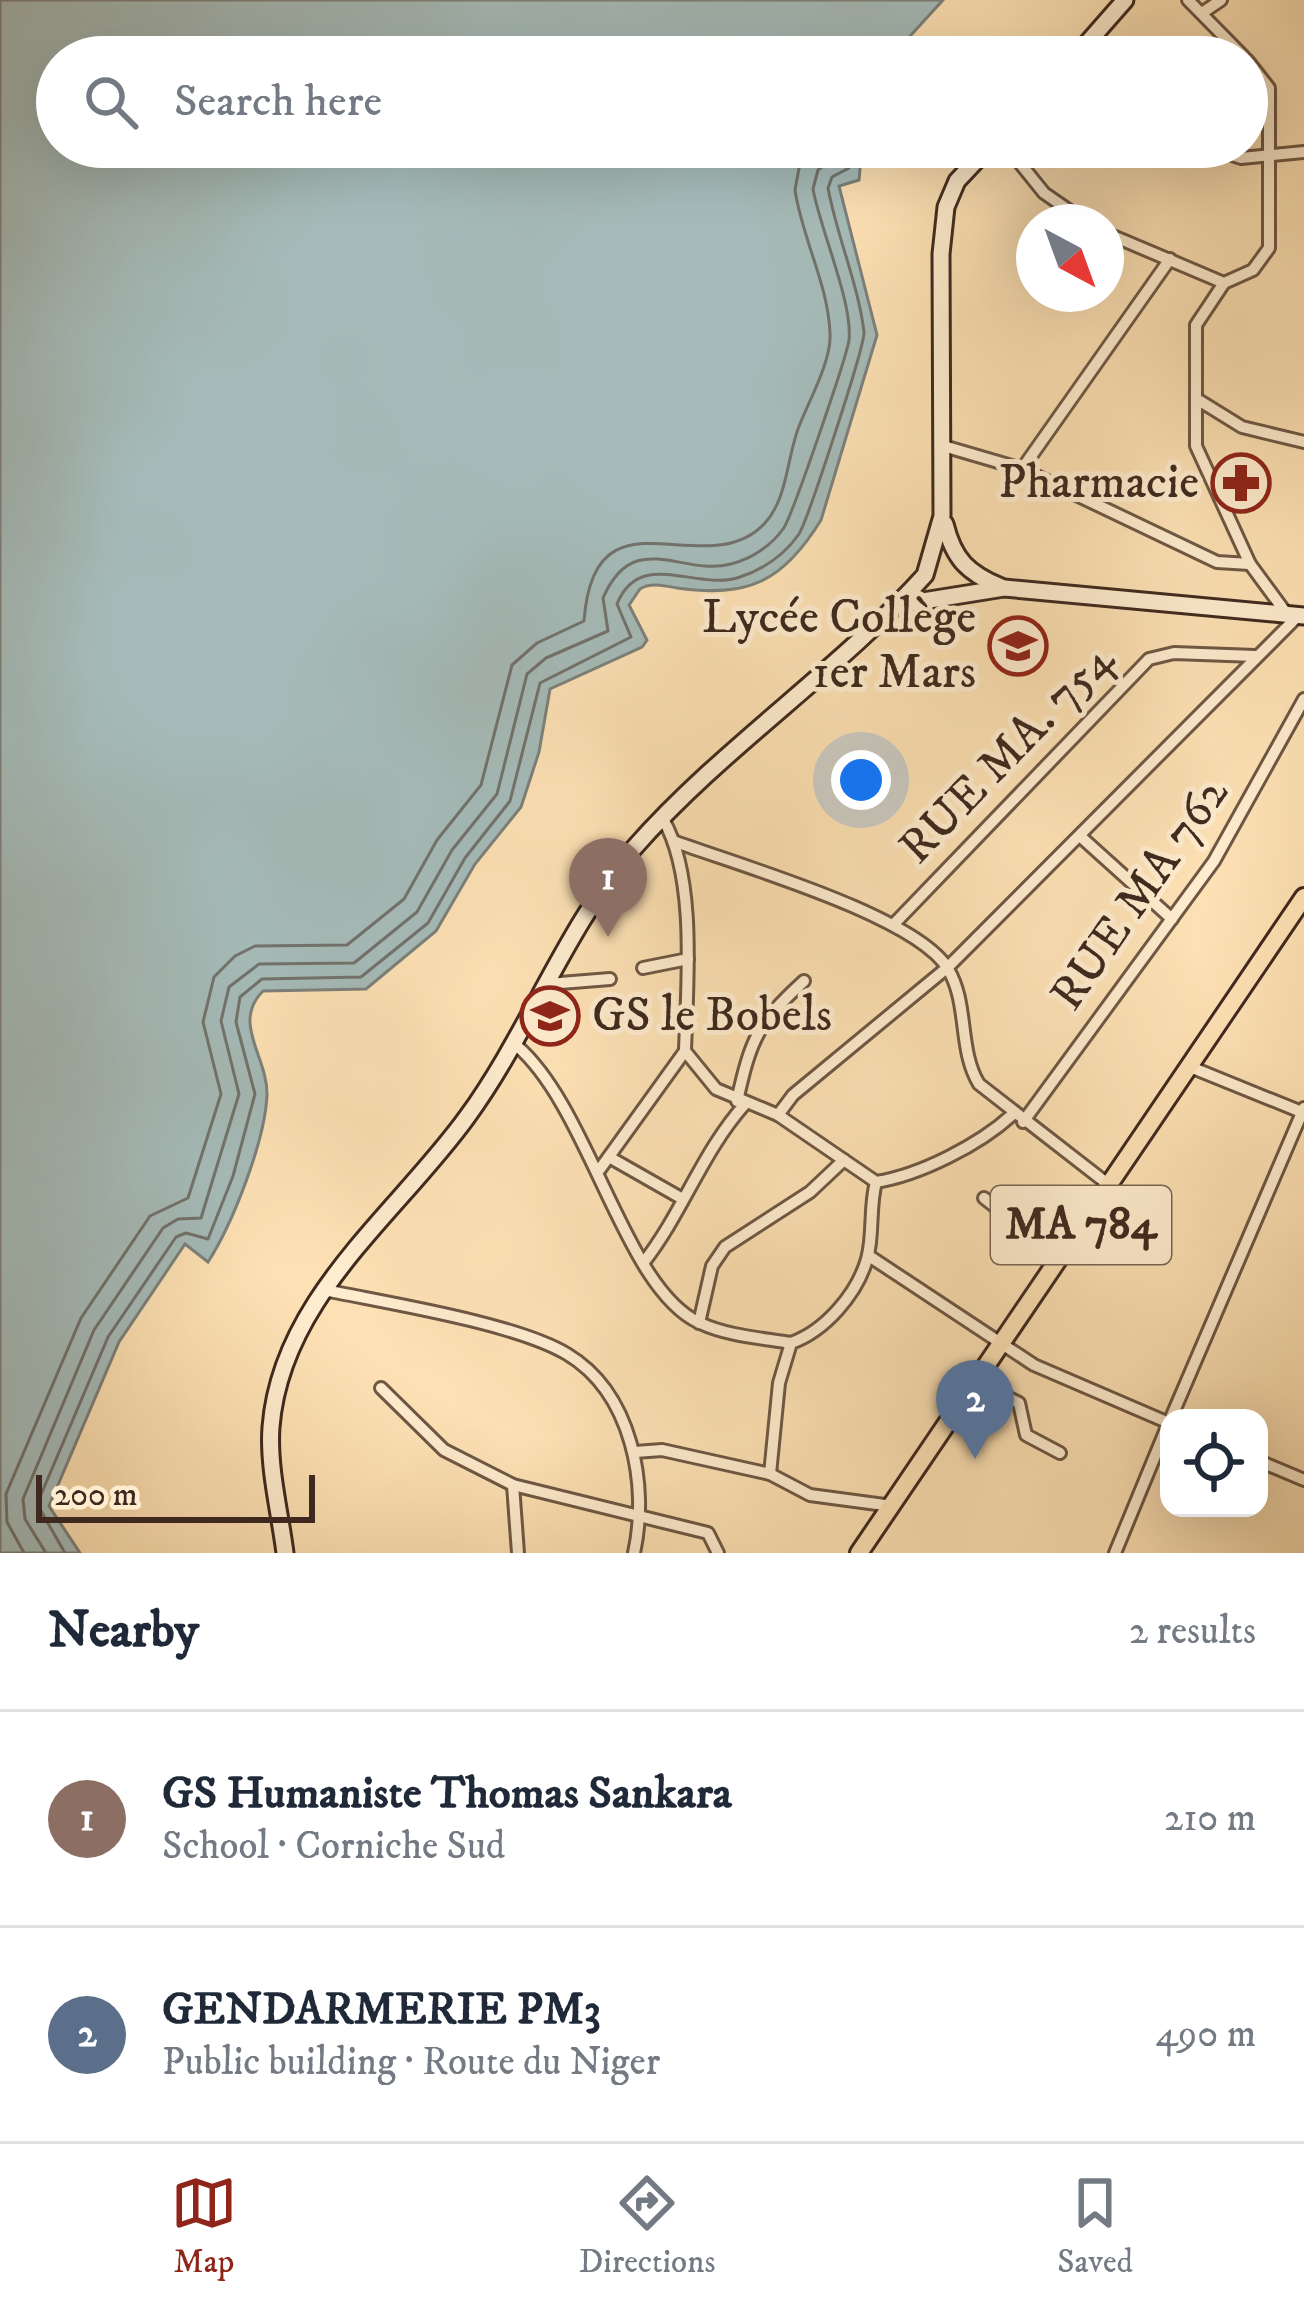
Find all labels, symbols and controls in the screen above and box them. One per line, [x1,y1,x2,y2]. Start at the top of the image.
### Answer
search box [36,36,1268,168]
icon: search [78,69,144,135]
text: Search here [174,74,382,130]
north arrow [1016,204,1124,312]
pharmacy icon: Pharmacie [1210,452,1272,514]
place label: Pharmacie [998,453,1199,513]
place label: Lycée Collège 1er Mars [702,588,976,703]
school or university icon: Lycée Collège 1er Mars [987,615,1049,677]
street label: RUE MA. 754 [887,630,1128,877]
your location [831,750,891,810]
street label: RUE MA 762 [1038,765,1243,1022]
pin: 1 [569,838,647,937]
school or university icon: GS le Bobels [519,985,581,1047]
place label: GS le Bobels [592,986,832,1046]
road number: MA 784 [991,1186,1171,1264]
pin: 2 [936,1360,1014,1459]
map controls [1160,1409,1268,1517]
button: locate [1160,1409,1268,1517]
scale bar [36,1469,315,1522]
text: 200 m [54,1475,138,1516]
text: Nearby [48,1599,199,1663]
text: 2 results [1129,1607,1256,1656]
text: GS Humaniste Thomas Sankara [162,1766,732,1822]
text: 1 [80,1794,94,1843]
text: 210 m [1164,1794,1256,1843]
text: School · Corniche Sud [162,1822,505,1871]
text: GENDARMERIE PM3 [162,1982,601,2038]
text: 2 [77,2010,97,2059]
text: 490 m [1155,2010,1256,2059]
text: Public building · Route du Niger [162,2038,660,2087]
tab: Map [171,2170,237,2283]
tab: Directions [579,2170,715,2283]
tab: Saved [1057,2170,1133,2283]

